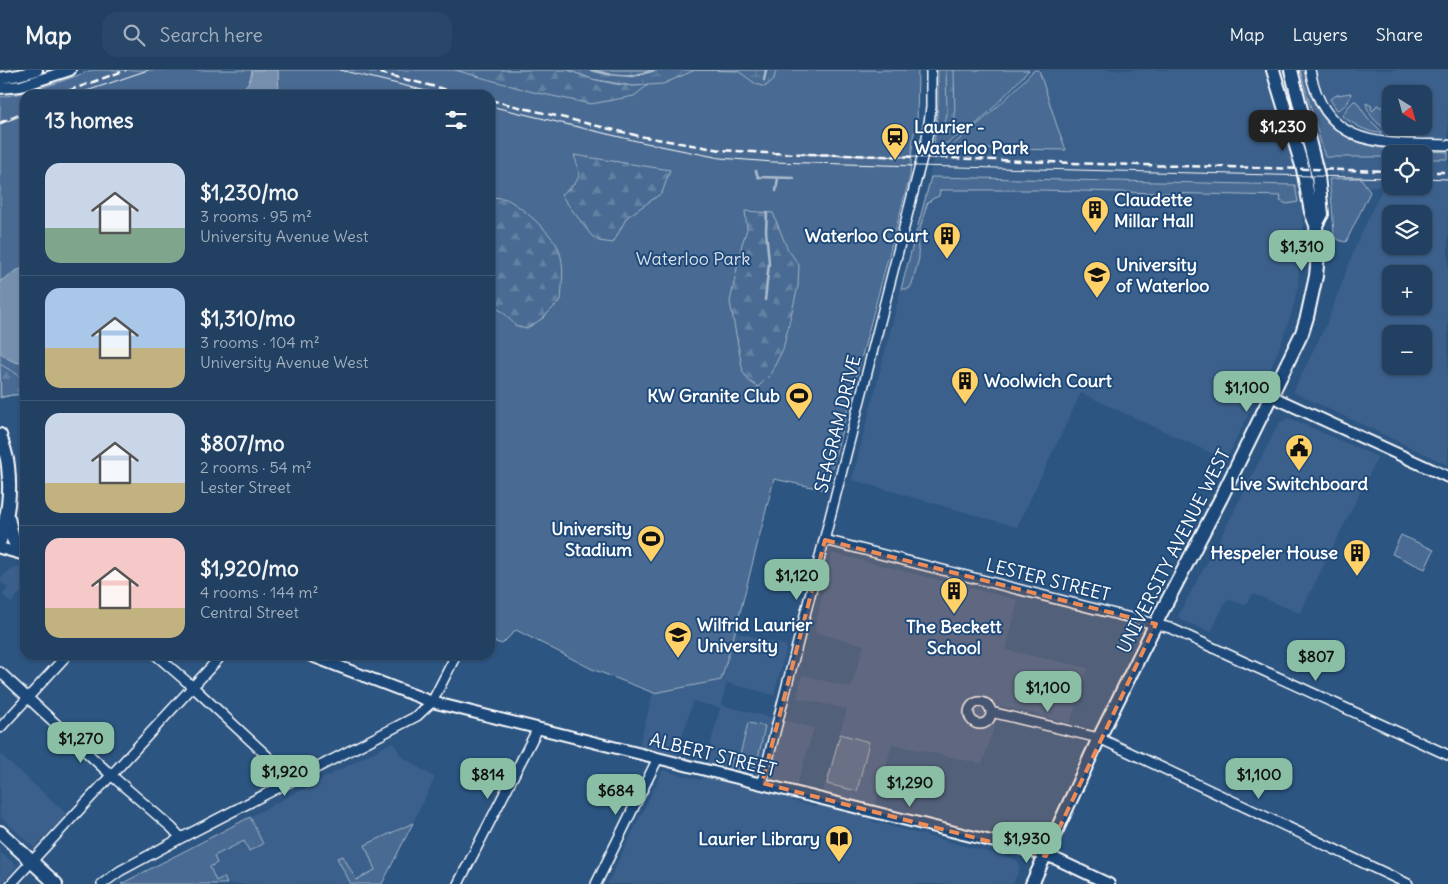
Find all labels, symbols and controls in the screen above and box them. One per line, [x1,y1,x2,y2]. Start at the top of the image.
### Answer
search box [102,12,452,57]
text: Map [25,20,72,50]
icon: search [120,21,148,49]
text: Search here [160,23,263,47]
text: Map [1229,23,1264,46]
text: Layers [1292,23,1348,46]
text: Share [1376,23,1423,46]
north arrow [1382,85,1432,135]
map controls [1382,85,1432,375]
icon: filters [442,106,470,134]
text: 13 homes [45,107,133,134]
pin: $1,230 [1242,109,1324,152]
place label: Laurier - Waterloo Park [914,115,1029,159]
text: $1,230 [1260,116,1306,136]
station icon: Laurier - Waterloo Park [880,122,910,161]
button: locate [1382,145,1432,195]
text: $1,230/mo [200,179,299,206]
icon: home [85,183,145,243]
place label: Claudette Millar Hall [1114,188,1194,232]
building icon: Claudette Millar Hall [1080,195,1110,234]
button: layers [1382,205,1432,255]
text: 3 rooms · 95 m² [200,206,312,226]
building icon: Waterloo Court [932,221,962,260]
place label: Waterloo Court [805,224,929,247]
text: University Avenue West [200,226,368,246]
pin: $1,310 [1261,230,1343,272]
text: $1,310 [1280,236,1324,256]
park label: Waterloo Park [636,247,750,270]
place label: University of Waterloo [1116,253,1209,297]
school or university icon: University of Waterloo [1082,260,1112,299]
button: + [1382,265,1432,315]
text: $1,310/mo [200,305,295,332]
icon: home [85,308,145,368]
button: − [1382,325,1432,375]
text: 3 rooms · 104 m² [200,332,320,352]
text: University Avenue West [200,352,368,372]
street label: SEAGRAM DRIVE [809,353,866,495]
building icon: Woolwich Court [950,366,980,405]
place label: Woolwich Court [984,369,1113,392]
pin: $1,100 [1206,370,1288,413]
text: $1,100 [1224,377,1270,397]
sports icon: KW Granite Club [784,381,814,420]
place label: KW Granite Club [647,384,780,407]
text: $807/mo [200,430,285,457]
icon: home [85,433,145,493]
public building icon: Live Switchboard [1284,433,1314,472]
street label: UNIVERSITY AVENUE WEST [1112,445,1235,657]
text: 2 rooms · 54 m² [200,457,312,477]
place label: Live Switchboard [1230,472,1369,495]
text: Lester Street [200,477,291,497]
place label: University Stadium [551,517,632,561]
sports icon: University Stadium [636,524,666,563]
building icon: Hespeler House [1342,538,1372,577]
place label: Hespeler House [1211,541,1338,564]
street label: LESTER STREET [984,553,1113,606]
text: $1,920/mo [200,555,299,582]
icon: home [85,558,145,618]
pin: $1,120 [756,558,838,601]
text: $1,120 [775,565,819,585]
building icon: The Beckett School [939,576,969,615]
text: 4 rooms · 144 m² [200,582,319,602]
text: Central Street [200,602,299,622]
place label: Wilfrid Laurier University [697,613,813,657]
place label: The Beckett School [906,615,1003,659]
school or university icon: Wilfrid Laurier University [663,620,693,659]
pin: $807 [1286,640,1346,682]
text: $807 [1298,646,1334,666]
pin: $1,100 [1007,670,1089,713]
text: $1,100 [1025,677,1071,697]
pin: $1,270 [40,722,122,764]
text: $1,270 [58,728,104,748]
street label: ALBERT STREET [647,728,779,781]
pin: $1,920 [244,754,326,797]
pin: $814 [458,758,518,800]
pin: $1,100 [1218,758,1300,800]
text: $1,920 [262,761,308,781]
text: $814 [471,764,505,784]
text: $1,100 [1236,764,1282,784]
pin: $1,290 [869,766,951,808]
text: $1,290 [887,772,933,792]
pin: $684 [586,774,646,816]
text: $684 [598,780,634,800]
pin: $1,930 [986,822,1068,864]
library icon: Laurier Library [824,824,854,863]
place label: Laurier Library [698,827,820,850]
text: $1,930 [1003,828,1051,848]

